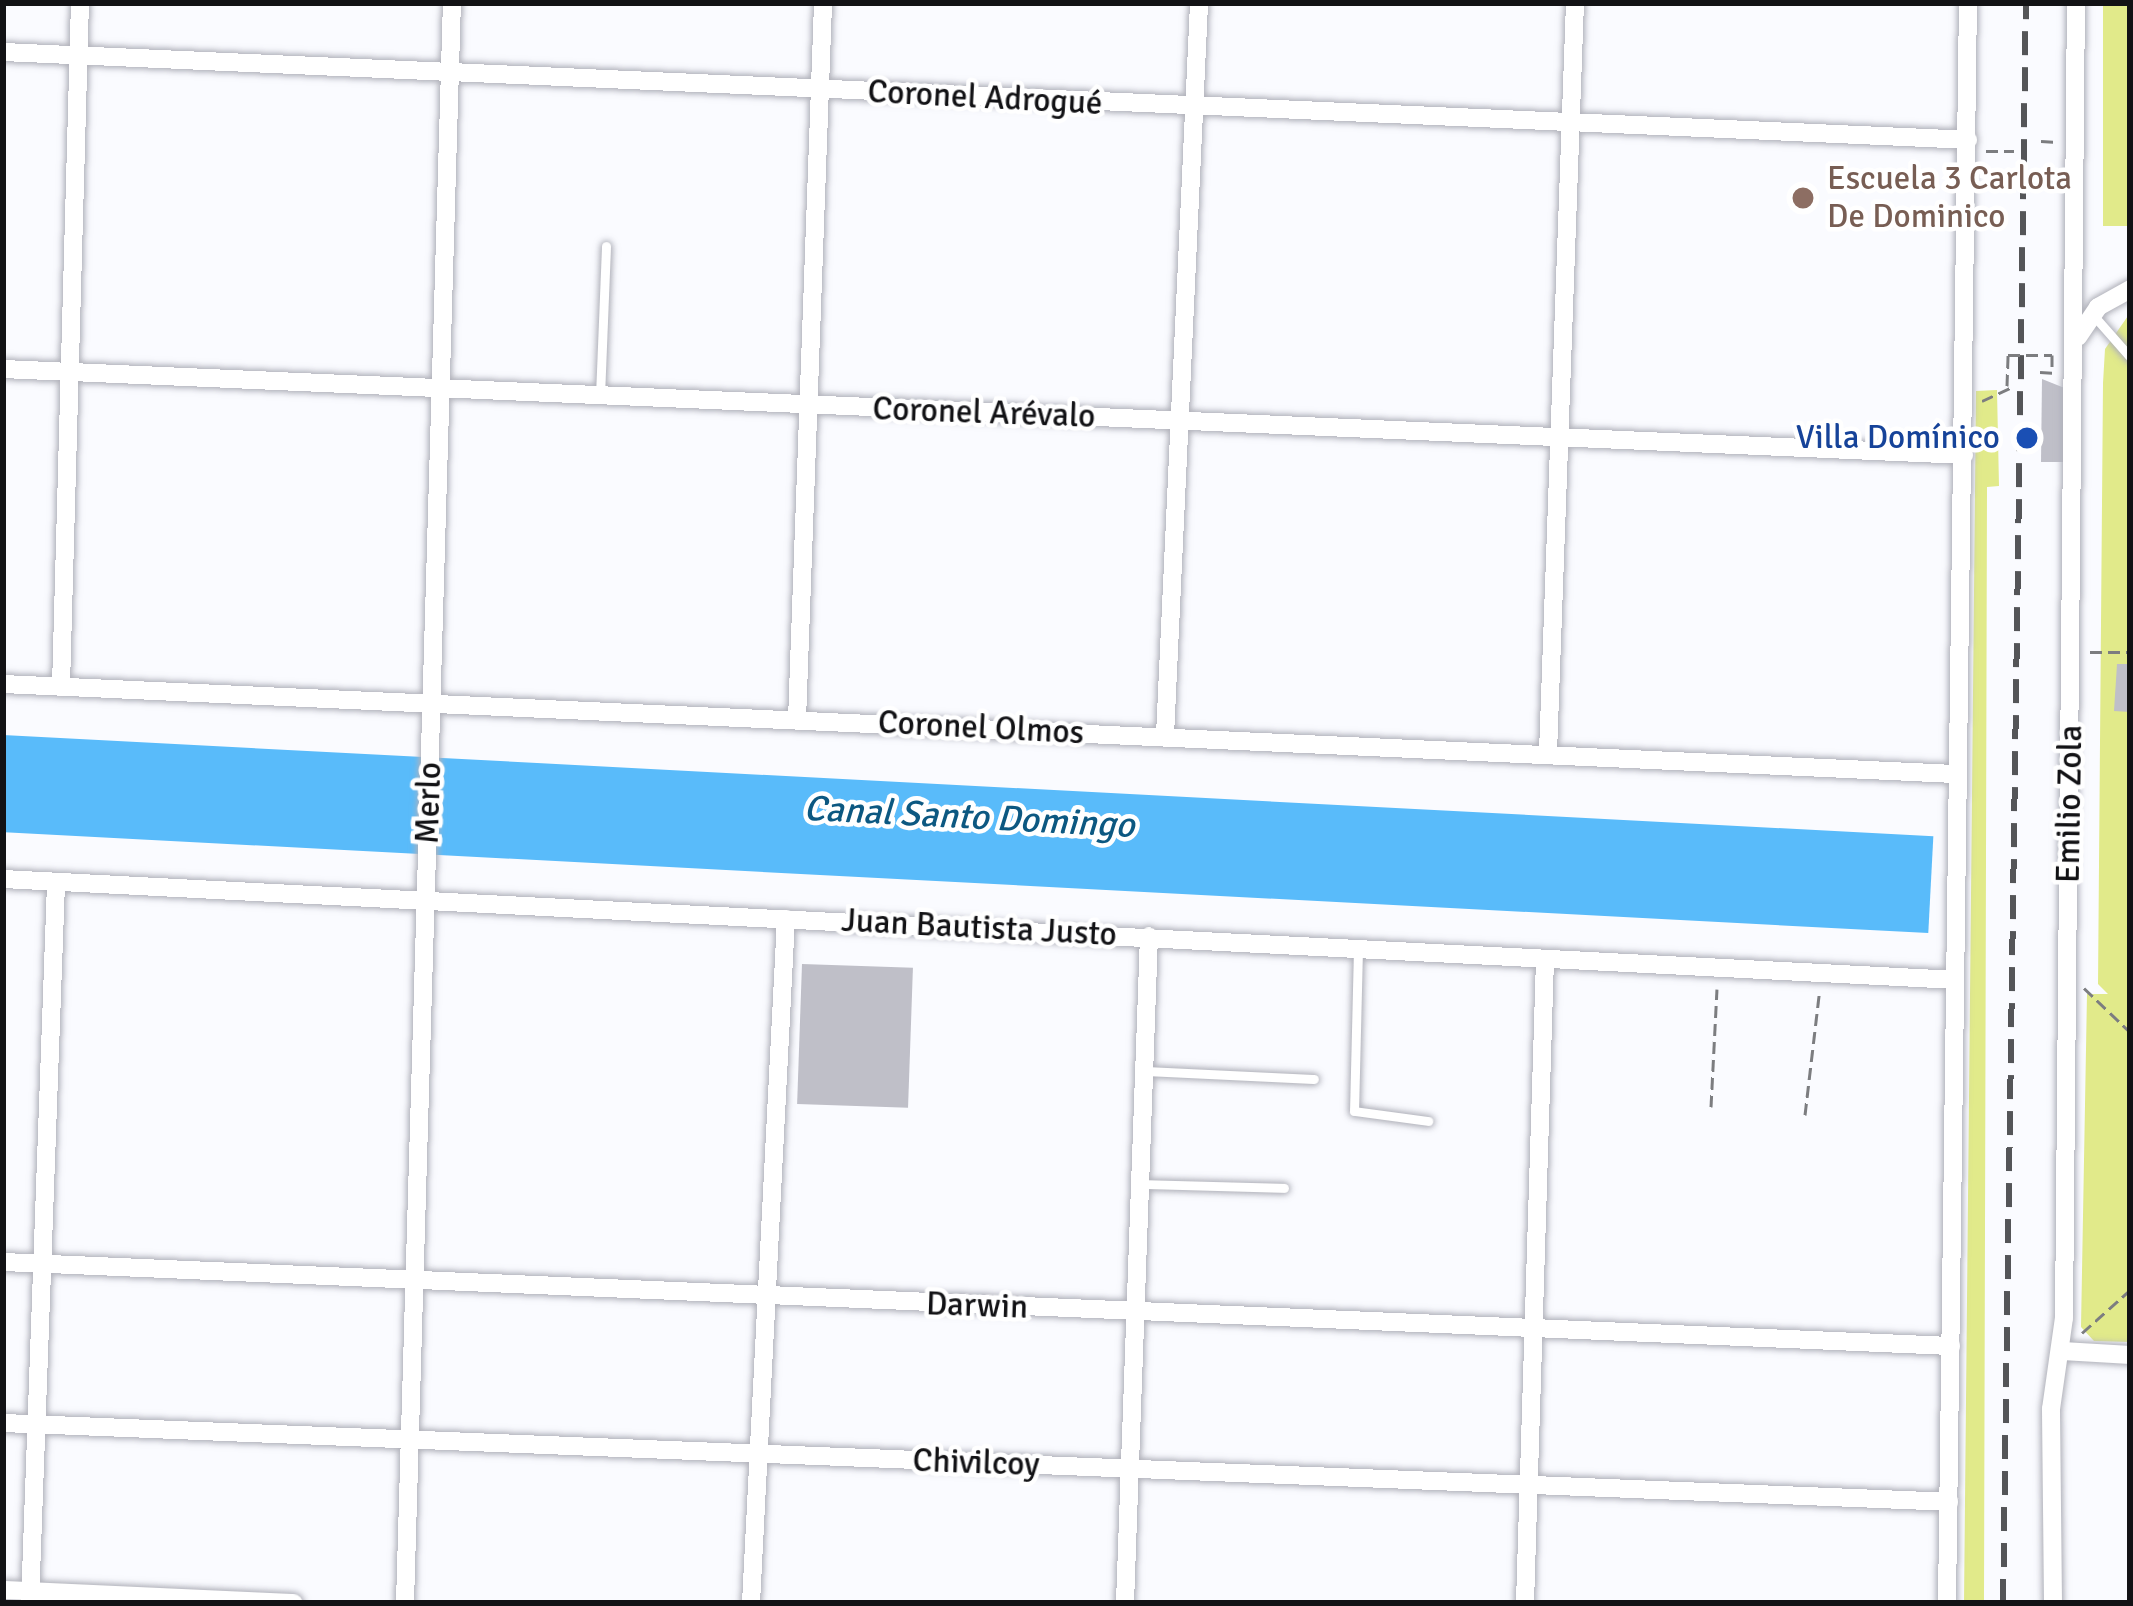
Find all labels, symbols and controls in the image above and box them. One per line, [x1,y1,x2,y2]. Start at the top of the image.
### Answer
street label: Coronel Adrogué [867,72,1103,124]
place label: Escuela 3 Carlota De Dominico [1827,159,2072,237]
marker: Escuela 3 Carlota De Dominico [1790,185,1816,211]
street label: Coronel Arévalo [872,389,1096,437]
place label: Villa Domínico [1796,418,2000,458]
marker: Villa Domínico [2011,422,2043,454]
street label: Coronel Olmos [877,703,1085,753]
street label: Emilio Zola [2049,725,2091,883]
street label: Merlo [408,761,450,845]
water label: Canal Santo Domingo [803,787,1135,847]
street label: Juan Bautista Justo [840,901,1118,955]
street label: Darwin [925,1284,1029,1328]
street label: Chivilcoy [912,1441,1040,1485]

